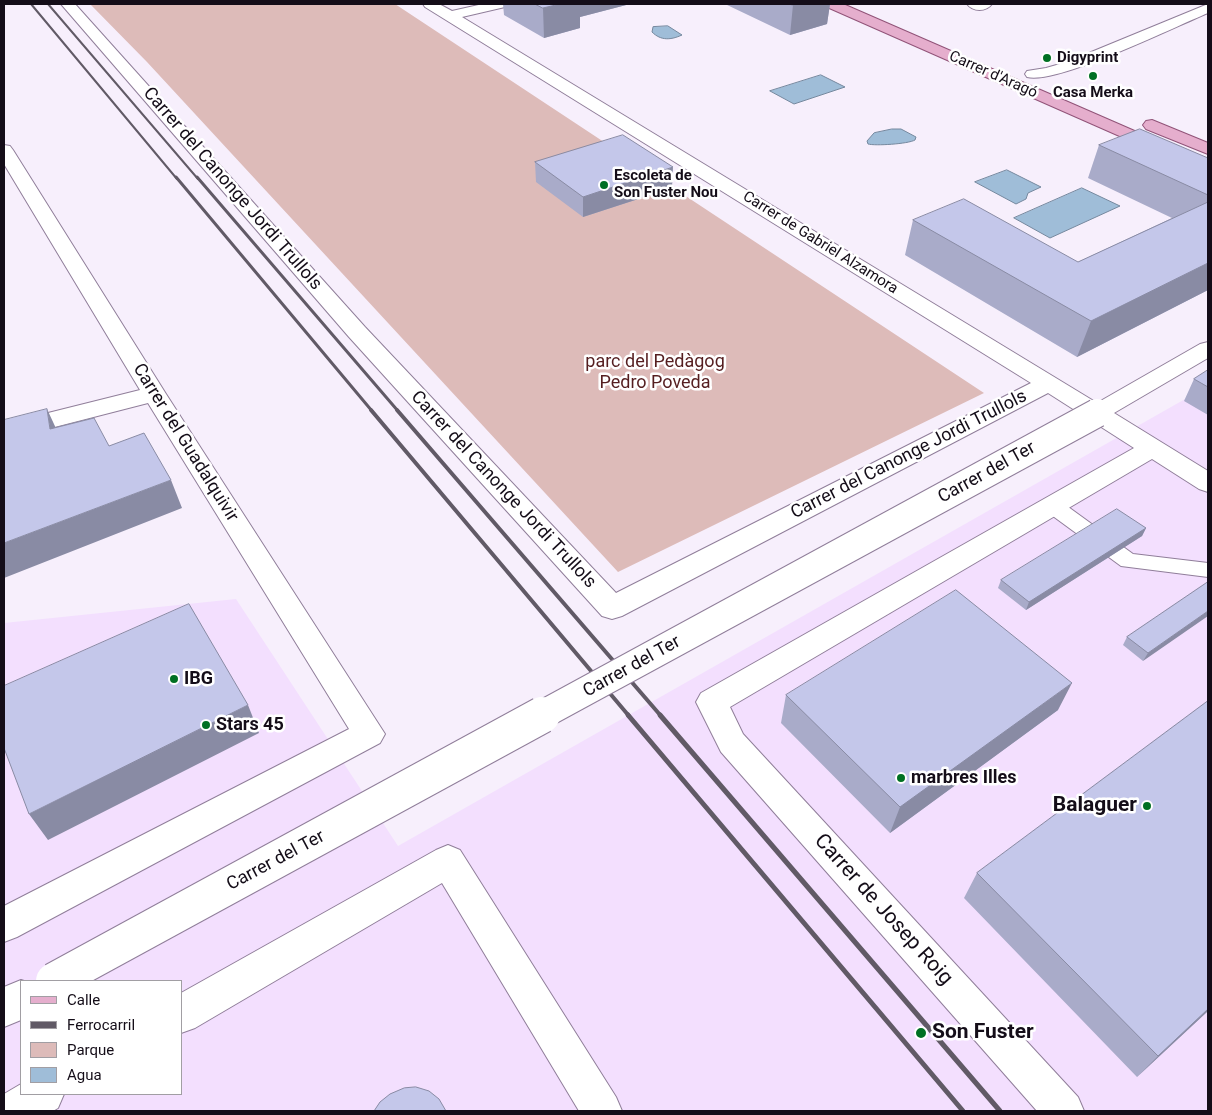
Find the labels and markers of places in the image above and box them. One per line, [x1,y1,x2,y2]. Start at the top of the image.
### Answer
place label: Digyprint [1057,49,1118,67]
marker: Digyprint [1041,52,1053,64]
marker: Casa Merka [1087,70,1099,82]
place label: Casa Merka [1053,84,1133,102]
place label: Escoleta de Son Fuster Nou [614,167,718,202]
marker: Escoleta de Son Fuster Nou [598,179,610,191]
place label: IBG [184,668,213,690]
marker: IBG [168,673,180,685]
place label: Stars 45 [216,714,284,736]
marker: Stars 45 [200,719,212,731]
place label: marbres Illes [911,767,1017,789]
marker: marbres Illes [895,772,907,784]
place label: Balaguer [1053,793,1137,819]
marker: Balaguer [1141,800,1153,812]
place label: Son Fuster [932,1020,1034,1046]
marker: Son Fuster [914,1026,928,1040]

